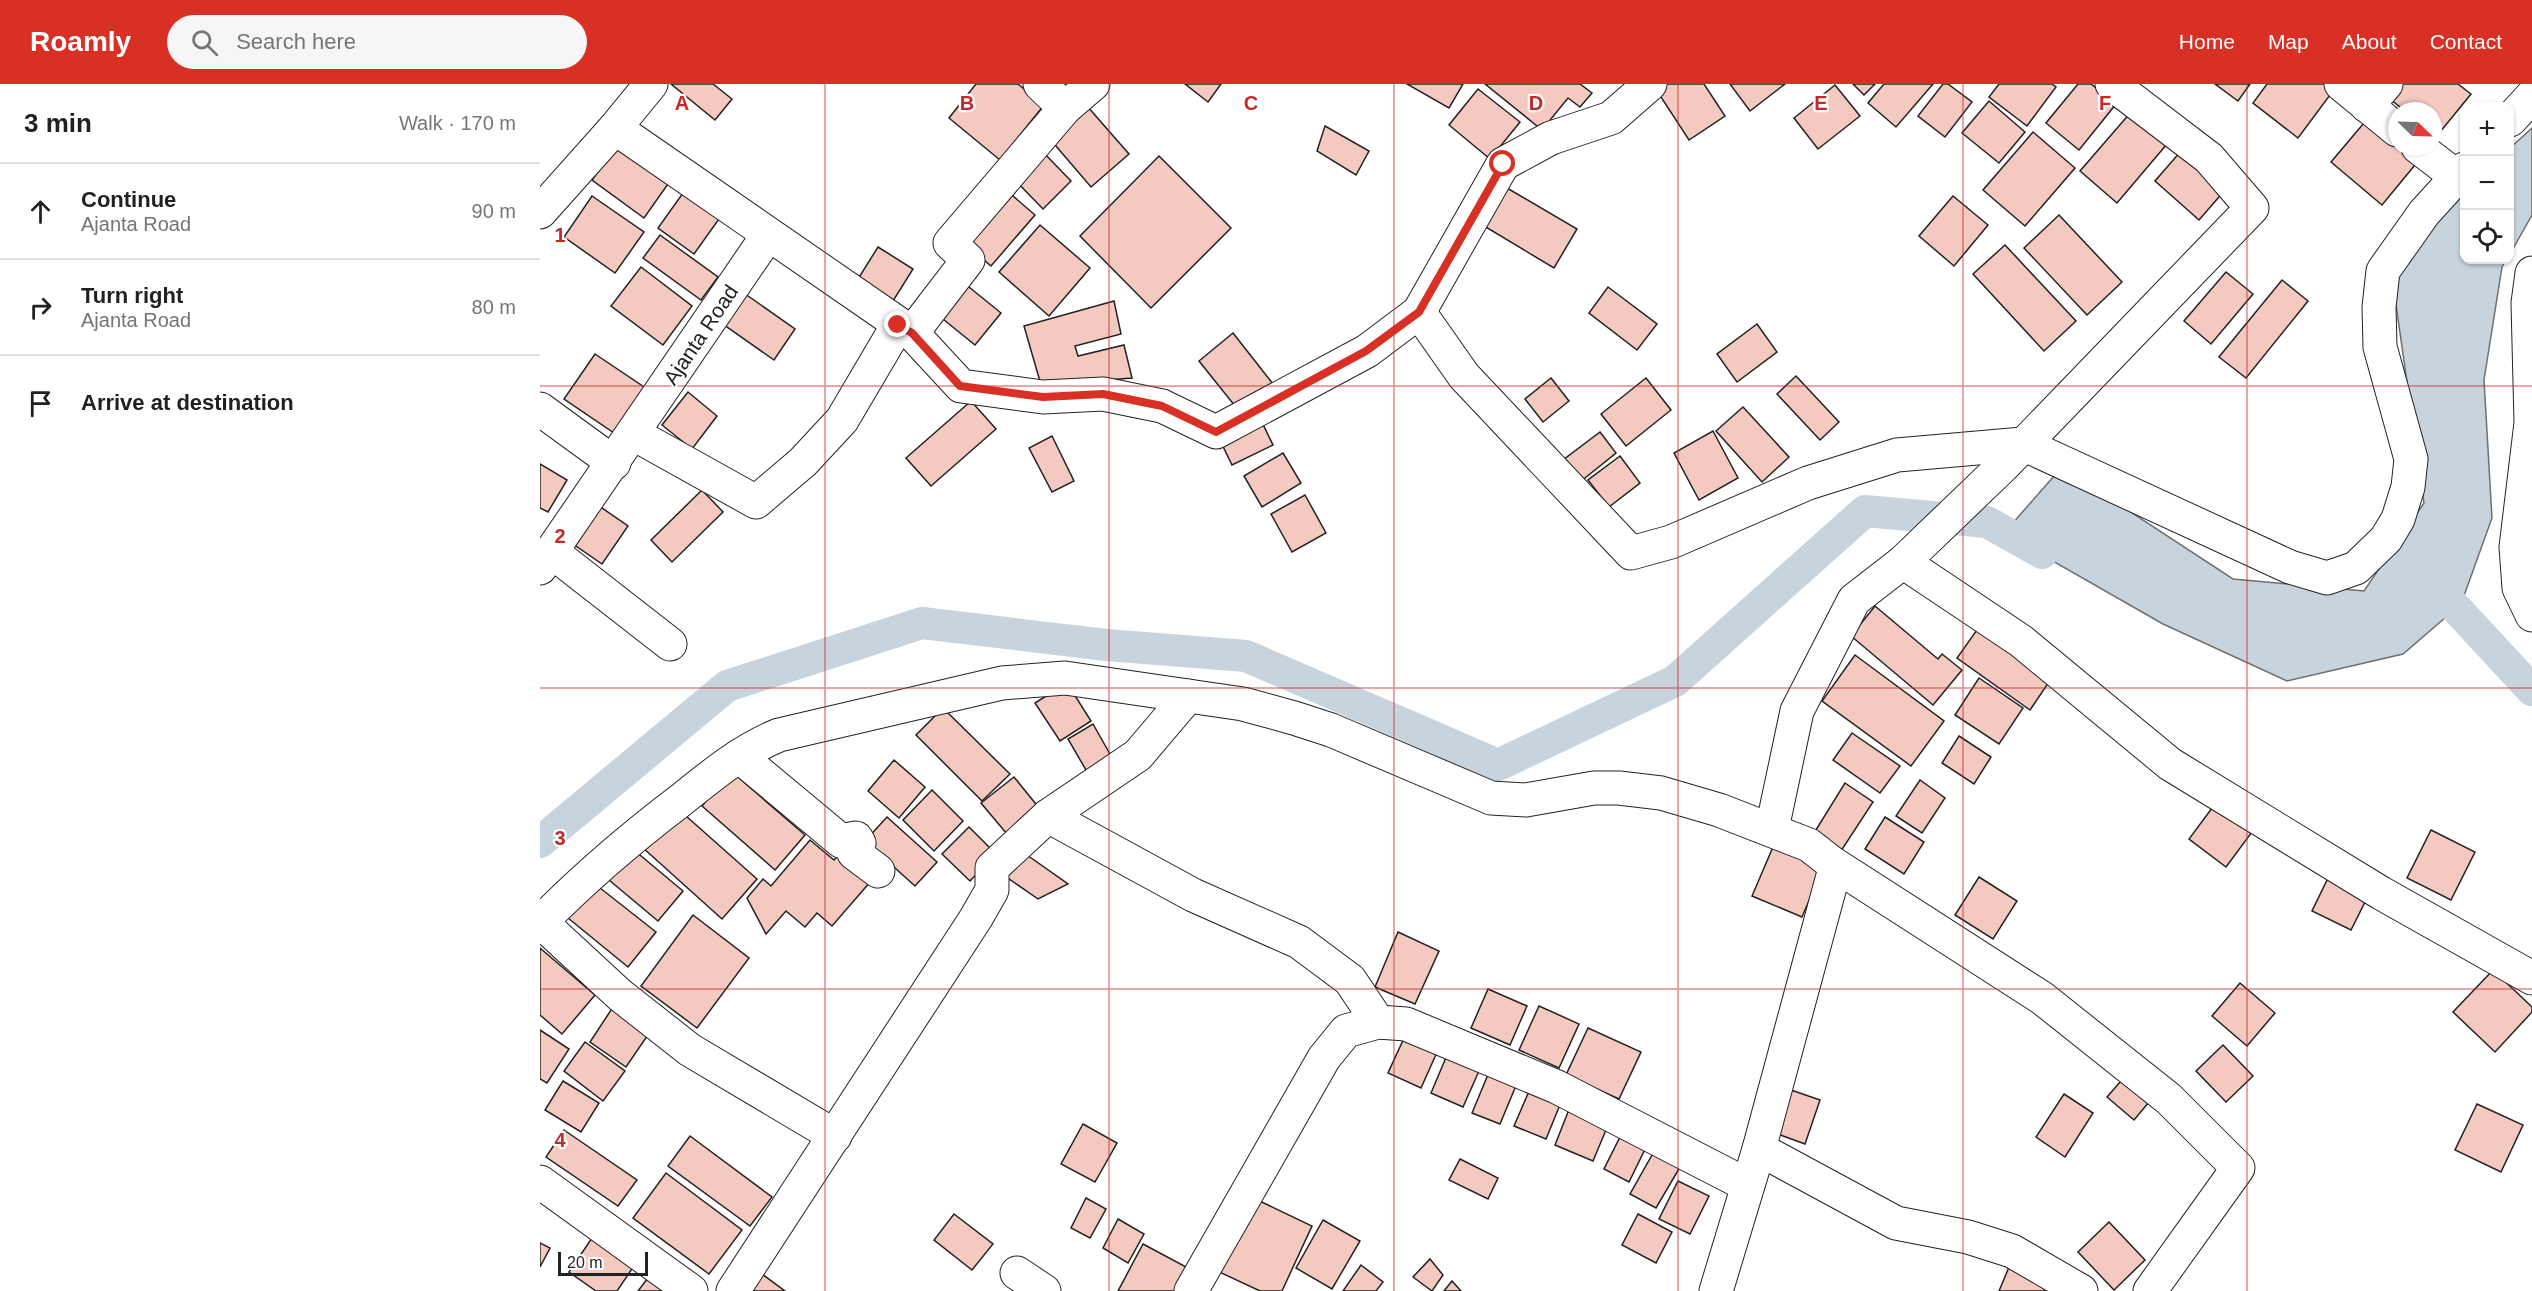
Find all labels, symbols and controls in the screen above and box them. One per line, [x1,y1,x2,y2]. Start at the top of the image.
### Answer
search box [167,15,587,69]
text: Roamly [30,26,131,57]
icon: search [188,26,221,59]
text: Search here [236,29,356,54]
text: Home [2179,30,2235,53]
text: Map [2268,30,2309,53]
text: About [2342,30,2397,53]
text: Contact [2430,30,2502,53]
text: A [675,92,689,114]
text: B [960,92,974,114]
text: C [1244,92,1258,114]
text: D [1529,92,1543,114]
text: E [1814,92,1828,114]
text: F [2099,92,2111,114]
north arrow [2388,102,2442,156]
map controls [2460,102,2514,264]
button: + [2460,102,2514,156]
text: 3 min [24,108,92,138]
text: Walk · 170 m [399,112,516,134]
route start [1489,150,1515,176]
button: − [2460,156,2514,210]
text: Continue [81,187,176,212]
icon: ahead [24,195,57,228]
text: 90 m [472,200,516,222]
button: locate [2460,210,2514,264]
text: Ajanta Road [81,213,191,235]
text: 1 [554,224,566,246]
street label: Ajanta Road [659,280,742,389]
text: Turn right [81,283,183,308]
icon: right [24,291,57,324]
text: 80 m [472,296,516,318]
text: Ajanta Road [81,309,191,331]
route end [884,311,910,337]
icon: arrive [24,387,57,420]
text: Arrive at destination [81,390,294,415]
text: 2 [554,525,566,547]
text: 3 [554,827,566,849]
text: 4 [554,1129,566,1151]
scale bar [558,1249,648,1276]
text: 20 m [567,1254,603,1271]

